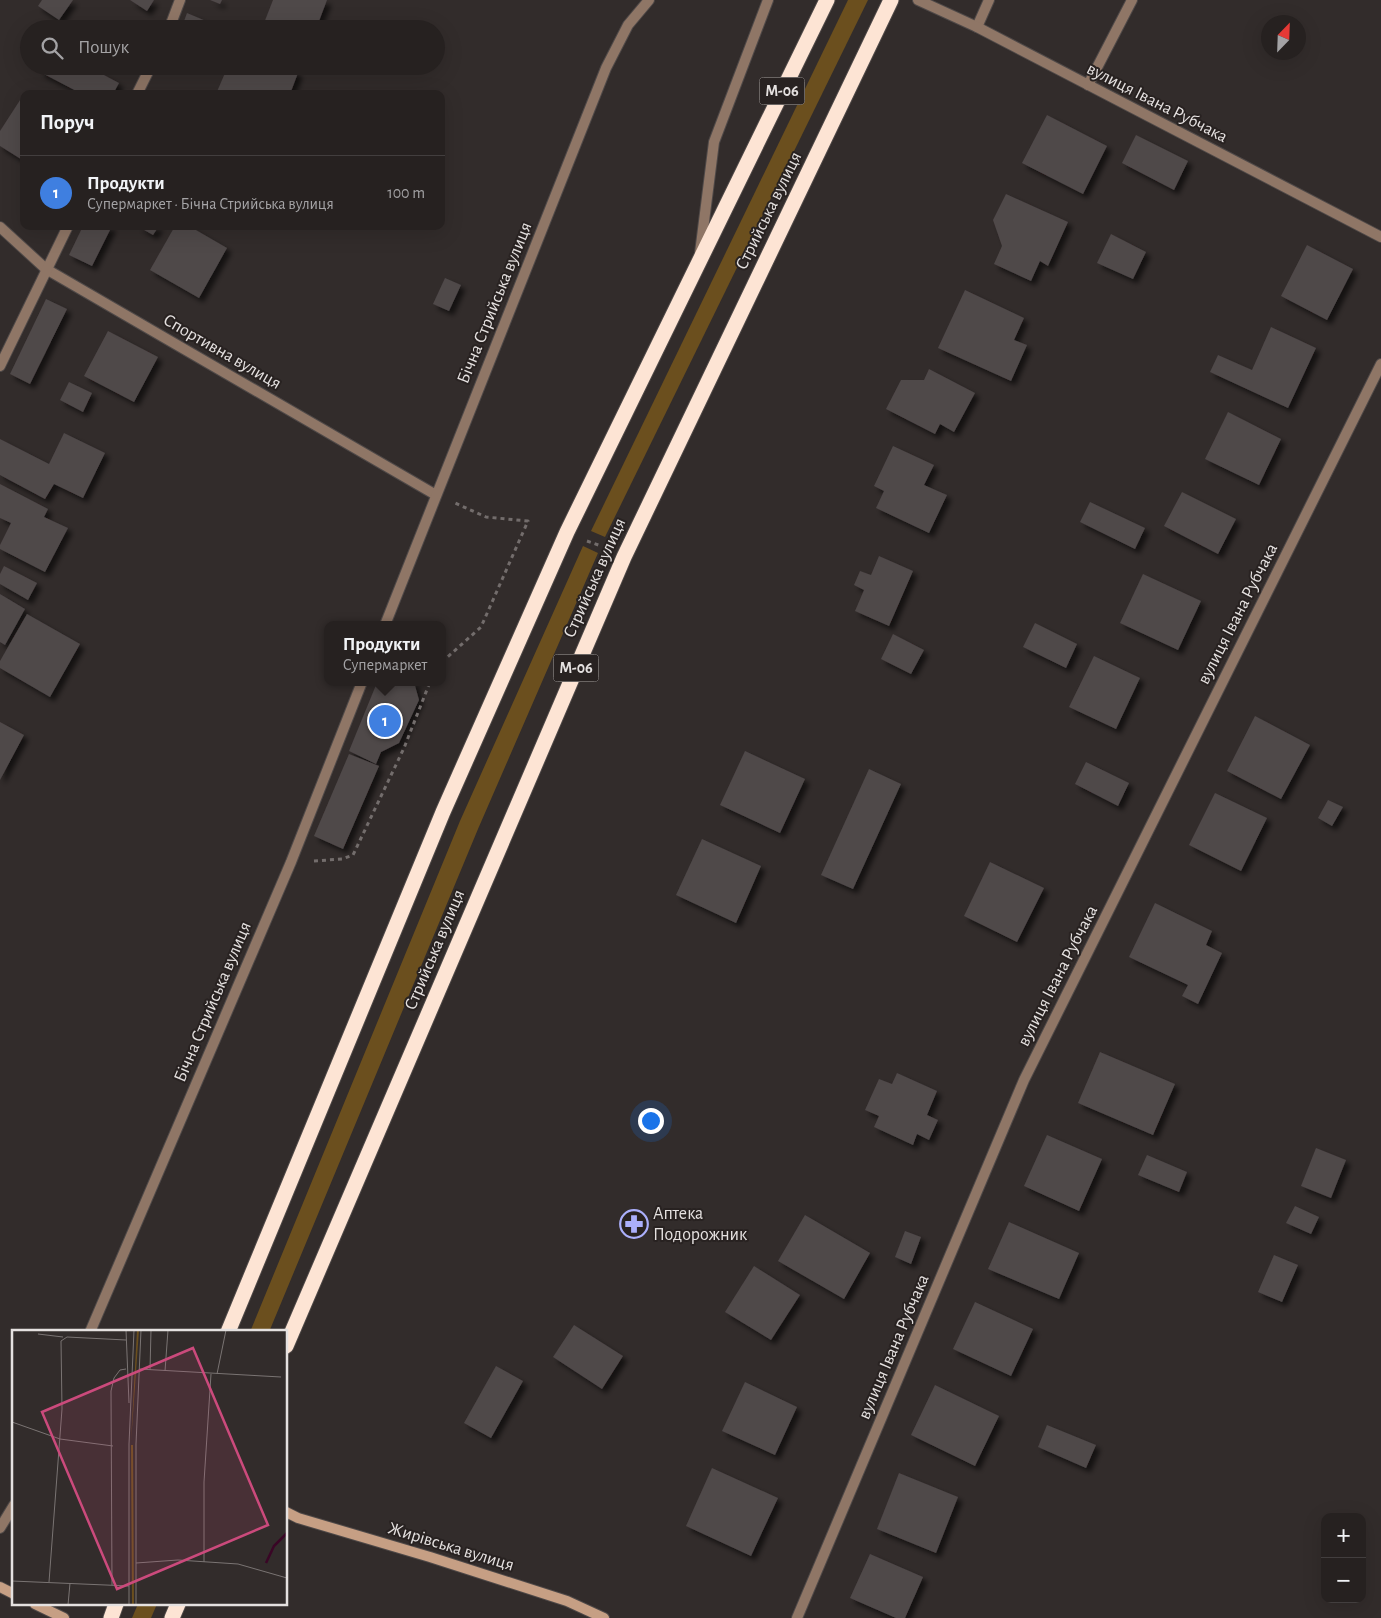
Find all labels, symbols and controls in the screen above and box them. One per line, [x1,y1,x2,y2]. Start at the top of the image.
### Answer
north arrow [1261,15,1306,60]
search box [20,20,445,75]
icon: search [38,34,66,62]
text: Пошук [78,38,129,57]
street label: вулиця Івана Рубчака [1084,59,1231,146]
road number: М-06 [760,78,804,104]
text: Поруч [40,112,94,133]
street label: Стрийська вулиця [733,149,805,273]
text: Продукти [87,174,165,193]
text: 1 [53,185,59,201]
text: 100 m [387,185,425,201]
text: Супермаркет · Бічна Стрийська вулиця [87,196,334,212]
street label: Бічна Стрийська вулиця [454,220,536,386]
street label: Спортивна вулиця [160,311,284,393]
street label: Стрийська вулиця [561,515,629,641]
street label: вулиця Івана Рубчака [1194,540,1281,687]
popup [324,621,446,686]
text: Продукти [343,635,420,654]
road number: М-06 [554,654,598,681]
text: Супермаркет [343,657,427,673]
pin: 1 [369,702,401,740]
street label: Стрийська вулиця [402,887,468,1013]
street label: вулиця Івана Рубчака [1014,902,1101,1049]
street label: Бічна Стрийська вулиця [171,919,255,1085]
your location [638,1108,664,1134]
place label: Аптека Подорожник [653,1205,748,1244]
pharmacy icon: Аптека Подорожник [619,1209,649,1239]
street label: вулиця Івана Рубчака [854,1272,933,1422]
inset map [12,1330,288,1606]
map controls [1321,1513,1366,1603]
button: + [1321,1513,1366,1558]
street label: Жирівська вулиця [386,1519,516,1575]
button: − [1321,1558,1366,1603]

